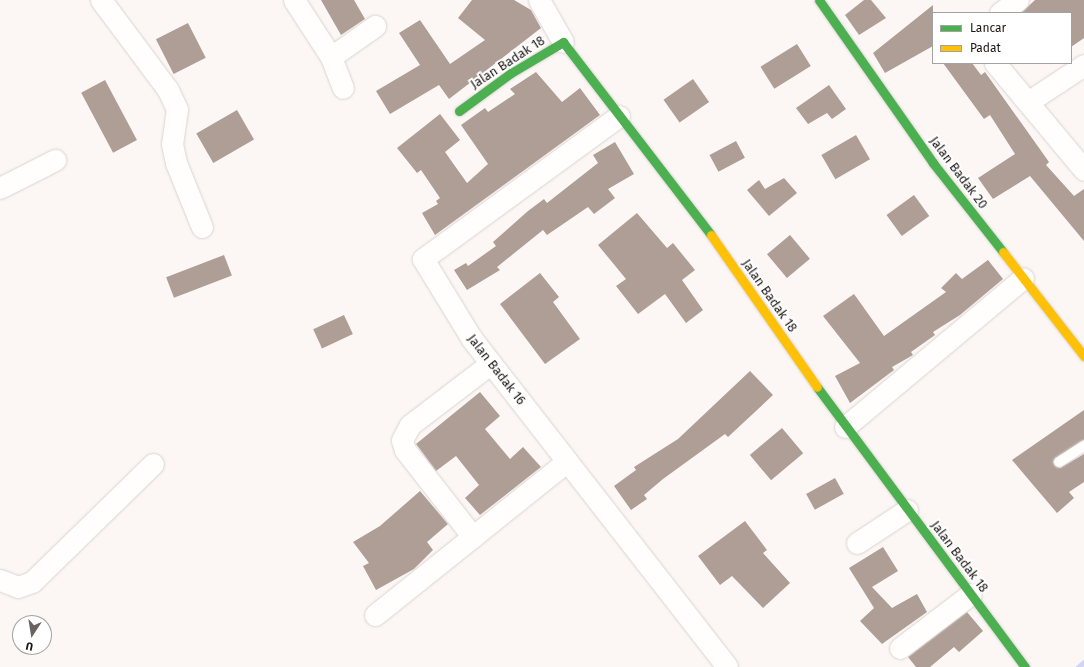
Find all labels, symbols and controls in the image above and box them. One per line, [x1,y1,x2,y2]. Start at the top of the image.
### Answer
legend [932,12,1072,64]
text: Lancar [970,21,1006,35]
street label: Jalan Badak 18 [468,33,548,93]
text: Padat [970,41,1001,55]
street label: Jalan Badak 20 [926,134,990,212]
street label: Jalan Badak 18 [738,257,800,335]
street label: Jalan Badak 16 [464,332,528,408]
street label: Jalan Badak 18 [927,518,991,596]
north arrow [12,615,52,655]
text: U [25,639,34,653]

